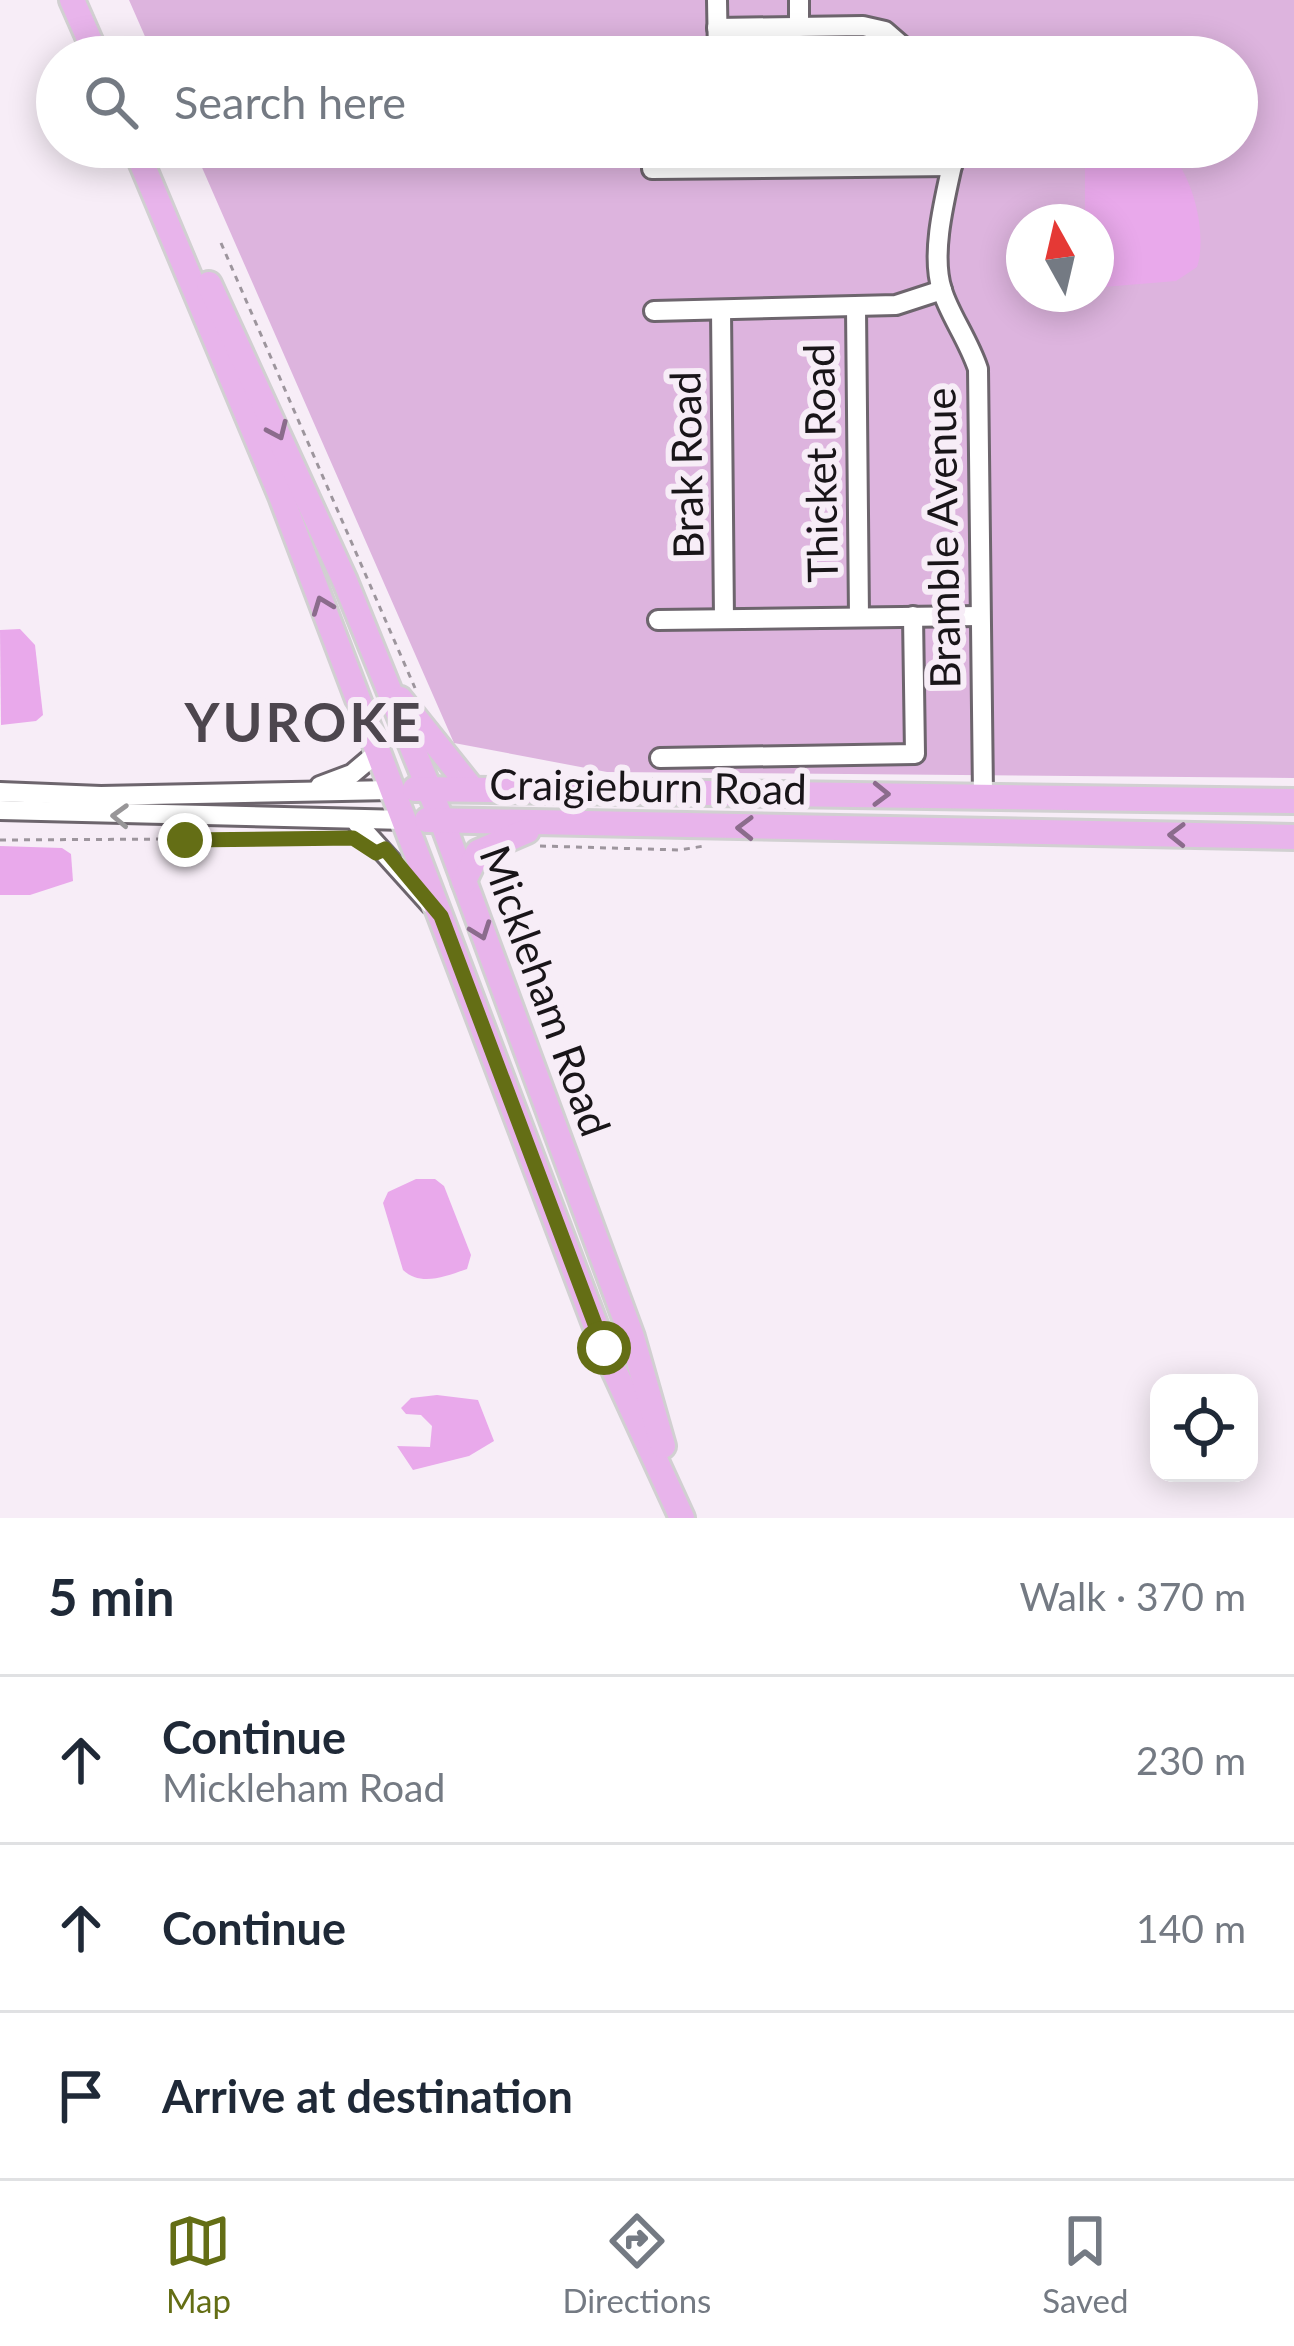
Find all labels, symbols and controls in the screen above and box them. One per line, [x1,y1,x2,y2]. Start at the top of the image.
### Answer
search box [36,36,1258,168]
icon: search [78,69,144,135]
text: Search here [174,75,406,129]
north arrow [1006,204,1114,312]
street label: Thicket Road [793,343,847,583]
street label: Brak Road [659,371,713,559]
street label: Bramble Avenue [914,387,970,689]
one-way arrow [264,419,288,440]
one-way arrow [312,595,337,616]
district label: YUROKE [184,689,423,754]
street label: Craigieburn Road [489,758,807,814]
one-way arrow [873,781,891,807]
one-way arrow [110,804,129,830]
route end [158,813,212,867]
one-way arrow [735,816,754,842]
one-way arrow [1167,823,1186,849]
street label: Mickleham Road [470,839,622,1143]
one-way arrow [467,919,492,940]
route start [577,1321,631,1375]
map controls [1150,1374,1258,1482]
button: locate [1150,1374,1258,1482]
text: 5 min [48,1566,174,1627]
text: Walk · 370 m [1019,1573,1246,1619]
text: Continue [162,1710,346,1764]
icon: ahead [48,1727,114,1793]
text: 230 m [1136,1737,1246,1783]
text: Mickleham Road [162,1764,445,1810]
icon: ahead [48,1895,114,1961]
text: Continue [162,1901,346,1955]
text: 140 m [1136,1905,1246,1951]
icon: arrive [48,2063,114,2129]
text: Arrive at destination [162,2069,573,2123]
tab: Map [165,2208,231,2320]
tab: Directions [562,2208,711,2320]
tab: Saved [1042,2208,1129,2320]

